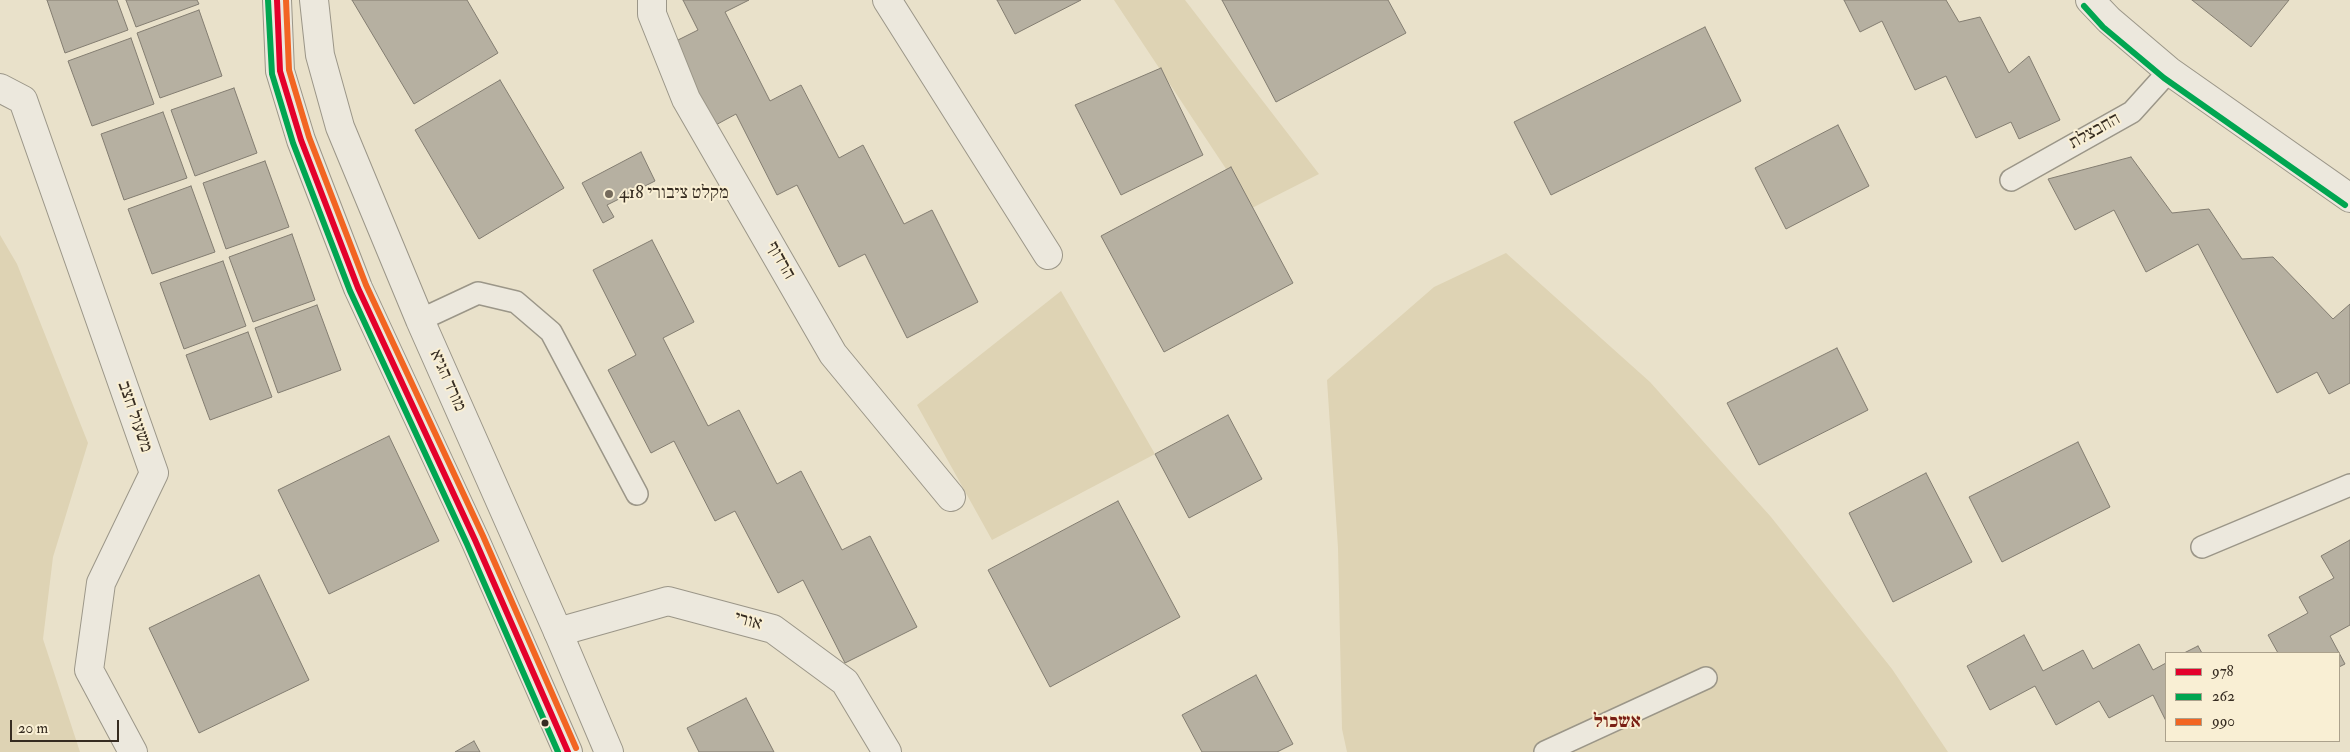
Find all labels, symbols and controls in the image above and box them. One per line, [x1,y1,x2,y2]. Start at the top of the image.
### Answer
street label: החבצלת [2066,109,2124,155]
place label: מקלט ציבורי 418 [619,183,729,205]
marker: מקלט ציבורי 418 [603,188,615,200]
street label: הרדוף [761,238,799,284]
street label: מורד הגיא [424,347,470,415]
street label: משעול חצב [112,379,156,455]
street label: אורי [732,608,764,636]
legend [2165,652,2340,742]
text: 978 [2212,662,2234,681]
text: 262 [2212,687,2235,706]
scale bar [12,710,121,742]
district label: אשכול [1593,712,1641,734]
text: 990 [2212,712,2235,731]
unlabelled marker [540,718,550,728]
text: 20 m [18,719,48,738]

